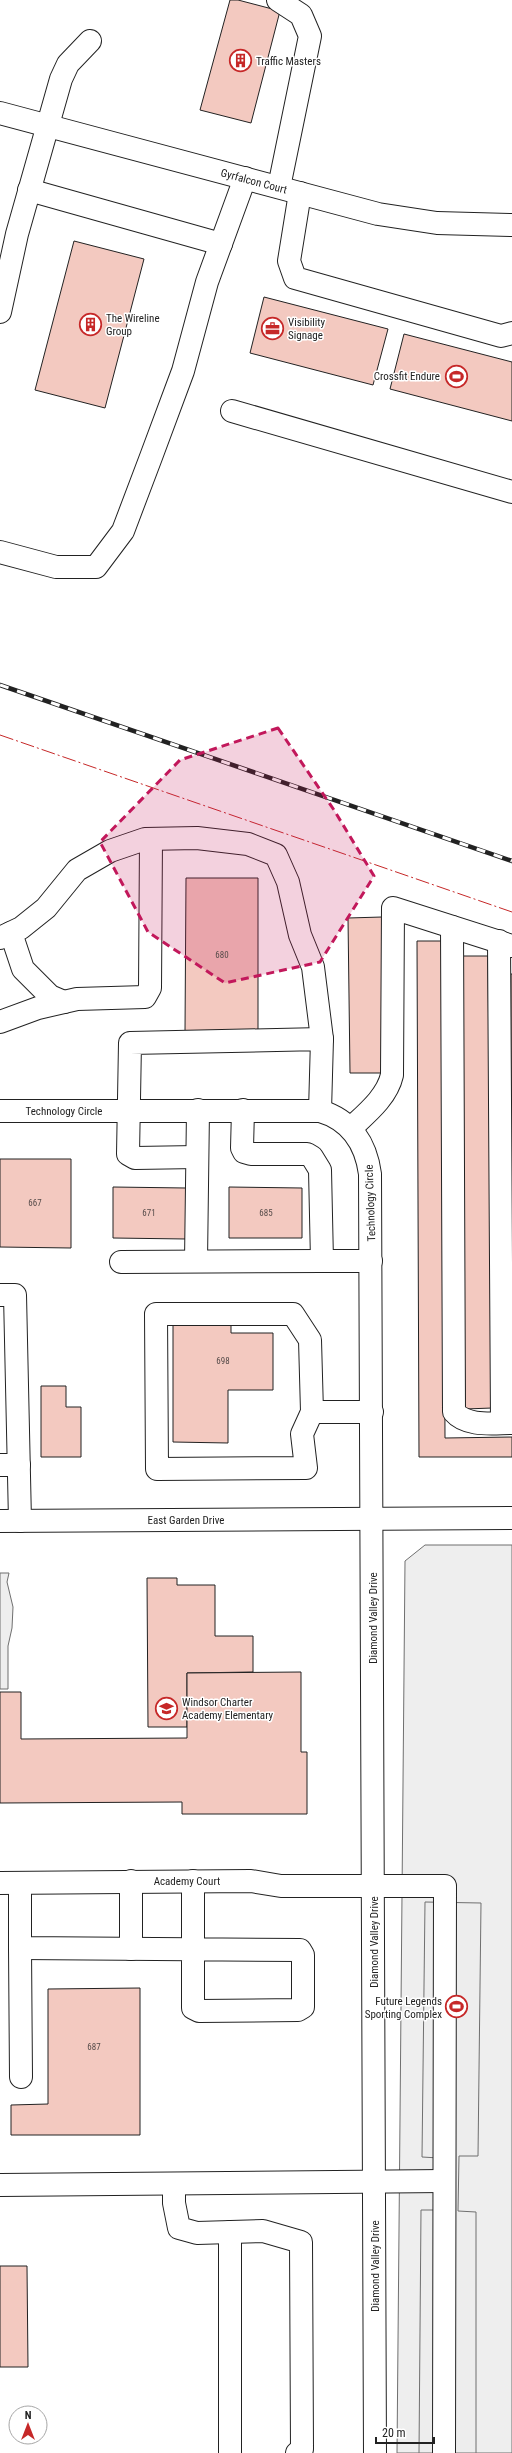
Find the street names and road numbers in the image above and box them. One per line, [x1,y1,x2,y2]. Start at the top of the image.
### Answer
street label: Gyrfalcon Court [219,166,288,197]
street label: Technology Circle [26,1105,102,1118]
street label: Technology Circle [363,1164,378,1242]
street label: East Garden Drive [148,1514,224,1527]
street label: Diamond Valley Drive [367,1572,380,1664]
street label: Academy Court [154,1875,220,1888]
street label: Diamond Valley Drive [368,1896,381,1988]
street label: Diamond Valley Drive [369,2220,382,2312]

